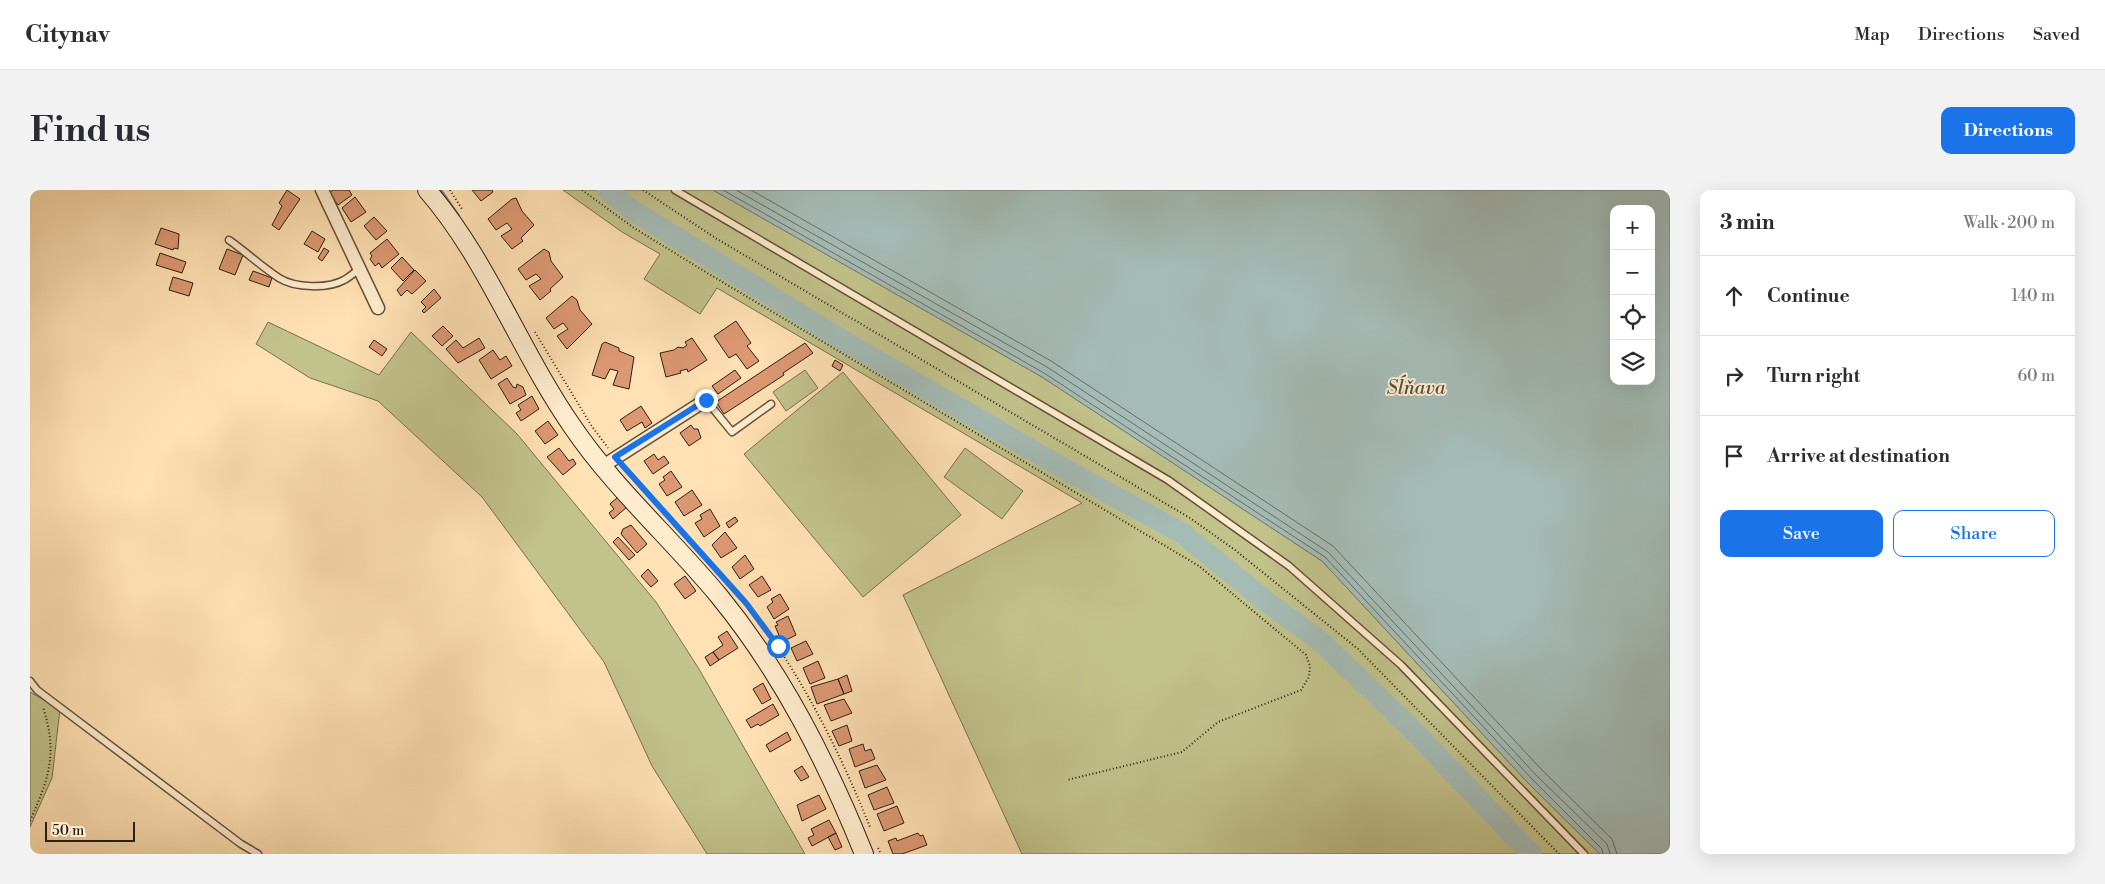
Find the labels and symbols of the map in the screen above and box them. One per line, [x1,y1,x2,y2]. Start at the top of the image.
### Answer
water label: Sĺňava [1387,374,1446,400]
route end [695,389,718,412]
route start [767,635,790,658]
scale bar [45,819,135,842]

